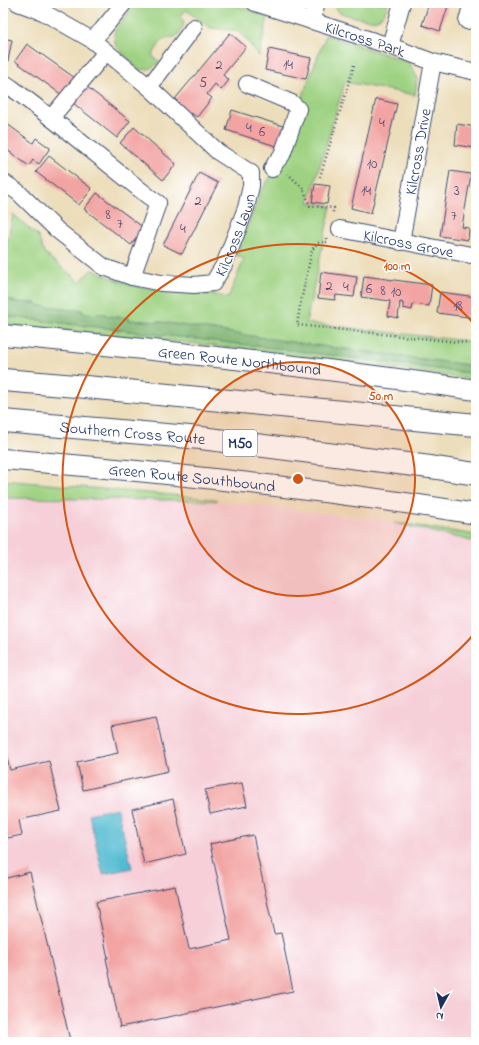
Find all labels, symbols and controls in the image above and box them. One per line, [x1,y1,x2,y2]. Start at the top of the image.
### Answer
street label: Kilcross Park [322,16,409,65]
house number: 2 [216,55,223,76]
house number: 14 [283,55,293,76]
house number: 5 [199,73,207,94]
street label: Kilcross Drive [400,106,439,197]
house number: 4 [379,113,385,134]
house number: 4 [246,118,252,139]
house number: 6 [259,122,265,143]
house number: 10 [367,154,377,175]
house number: 14 [361,181,371,202]
house number: 3 [454,181,460,202]
house number: 2 [195,191,202,212]
street label: Kilcross Lawn [210,192,263,282]
house number: 8 [105,205,111,226]
house number: 7 [451,206,457,227]
house number: 7 [117,214,123,235]
house number: 4 [180,219,186,240]
street label: Kilcross Grove [361,224,456,265]
text: 100 m [384,258,411,276]
house number: 2 [326,276,333,297]
house number: 4 [343,277,349,298]
house number: 6 [366,279,372,300]
house number: 8 [380,281,386,302]
house number: 10 [391,282,401,303]
house number: 18 [453,296,463,317]
street label: Green Route Northbound [157,341,322,383]
text: 50 m [369,388,394,406]
street label: Southern Cross Route [59,416,207,453]
road number: M50 [223,430,257,456]
street label: Green Route Southbound [107,458,277,500]
centre of rings [291,472,305,486]
north arrow [421,987,461,1027]
text: N [435,1007,445,1024]

